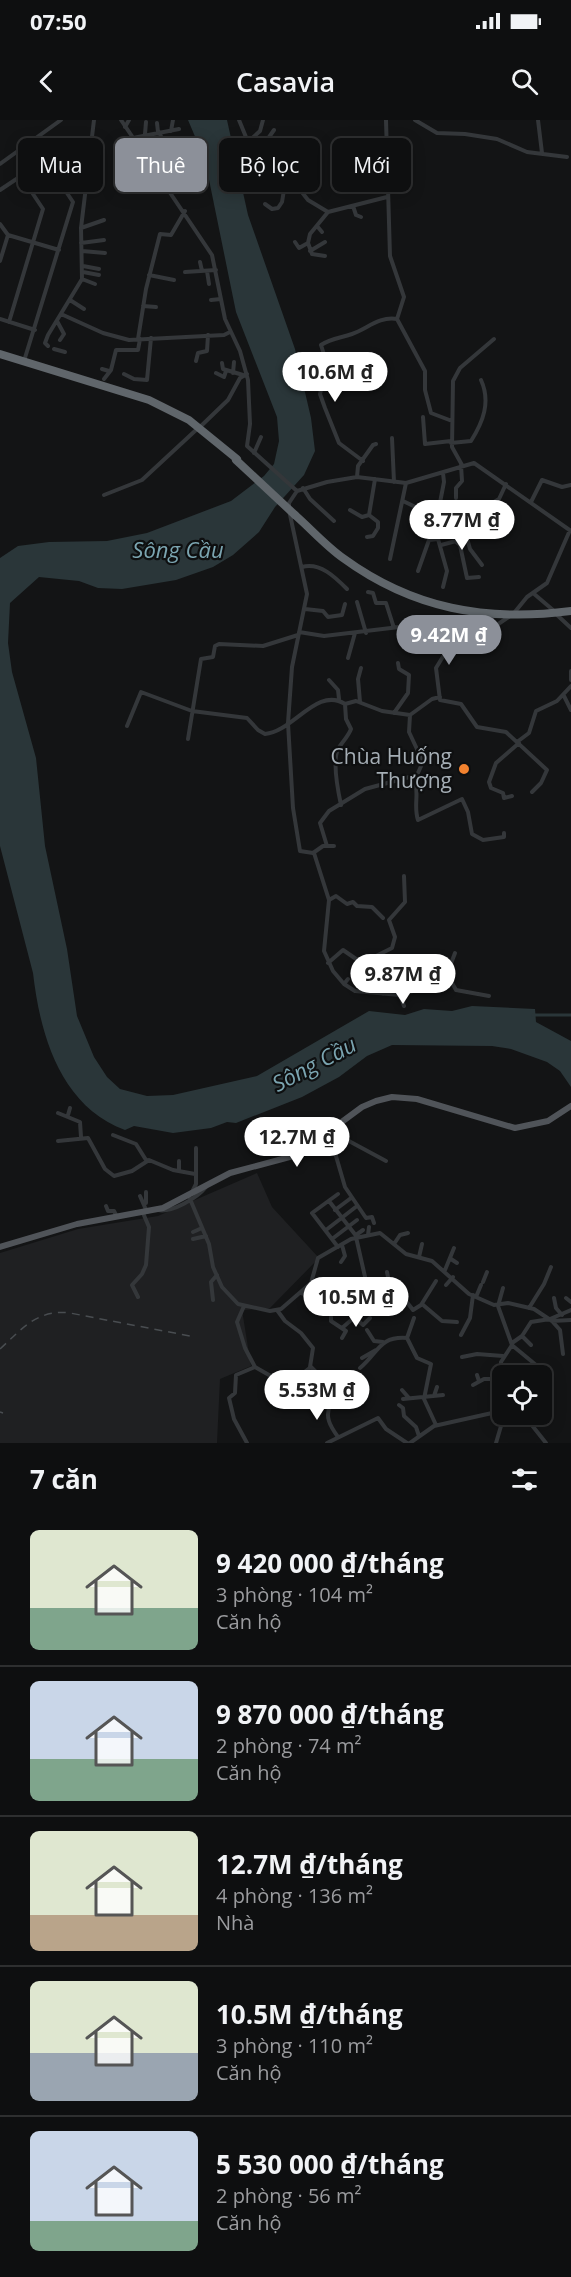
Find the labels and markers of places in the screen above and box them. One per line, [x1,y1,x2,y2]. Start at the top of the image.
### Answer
pin: 10.6M ₫ [280,352,390,403]
pin: 8.77M ₫ [407,500,517,551]
pin: 9.42M ₫ [394,615,504,666]
place label: Chùa Huống Thượng [331,742,452,794]
marker: Chùa Huống Thượng [457,762,471,776]
pin: 9.87M ₫ [348,954,458,1005]
pin: 12.7M ₫ [242,1117,352,1168]
pin: 10.5M ₫ [301,1277,411,1328]
pin: 5.53M ₫ [262,1370,372,1421]

